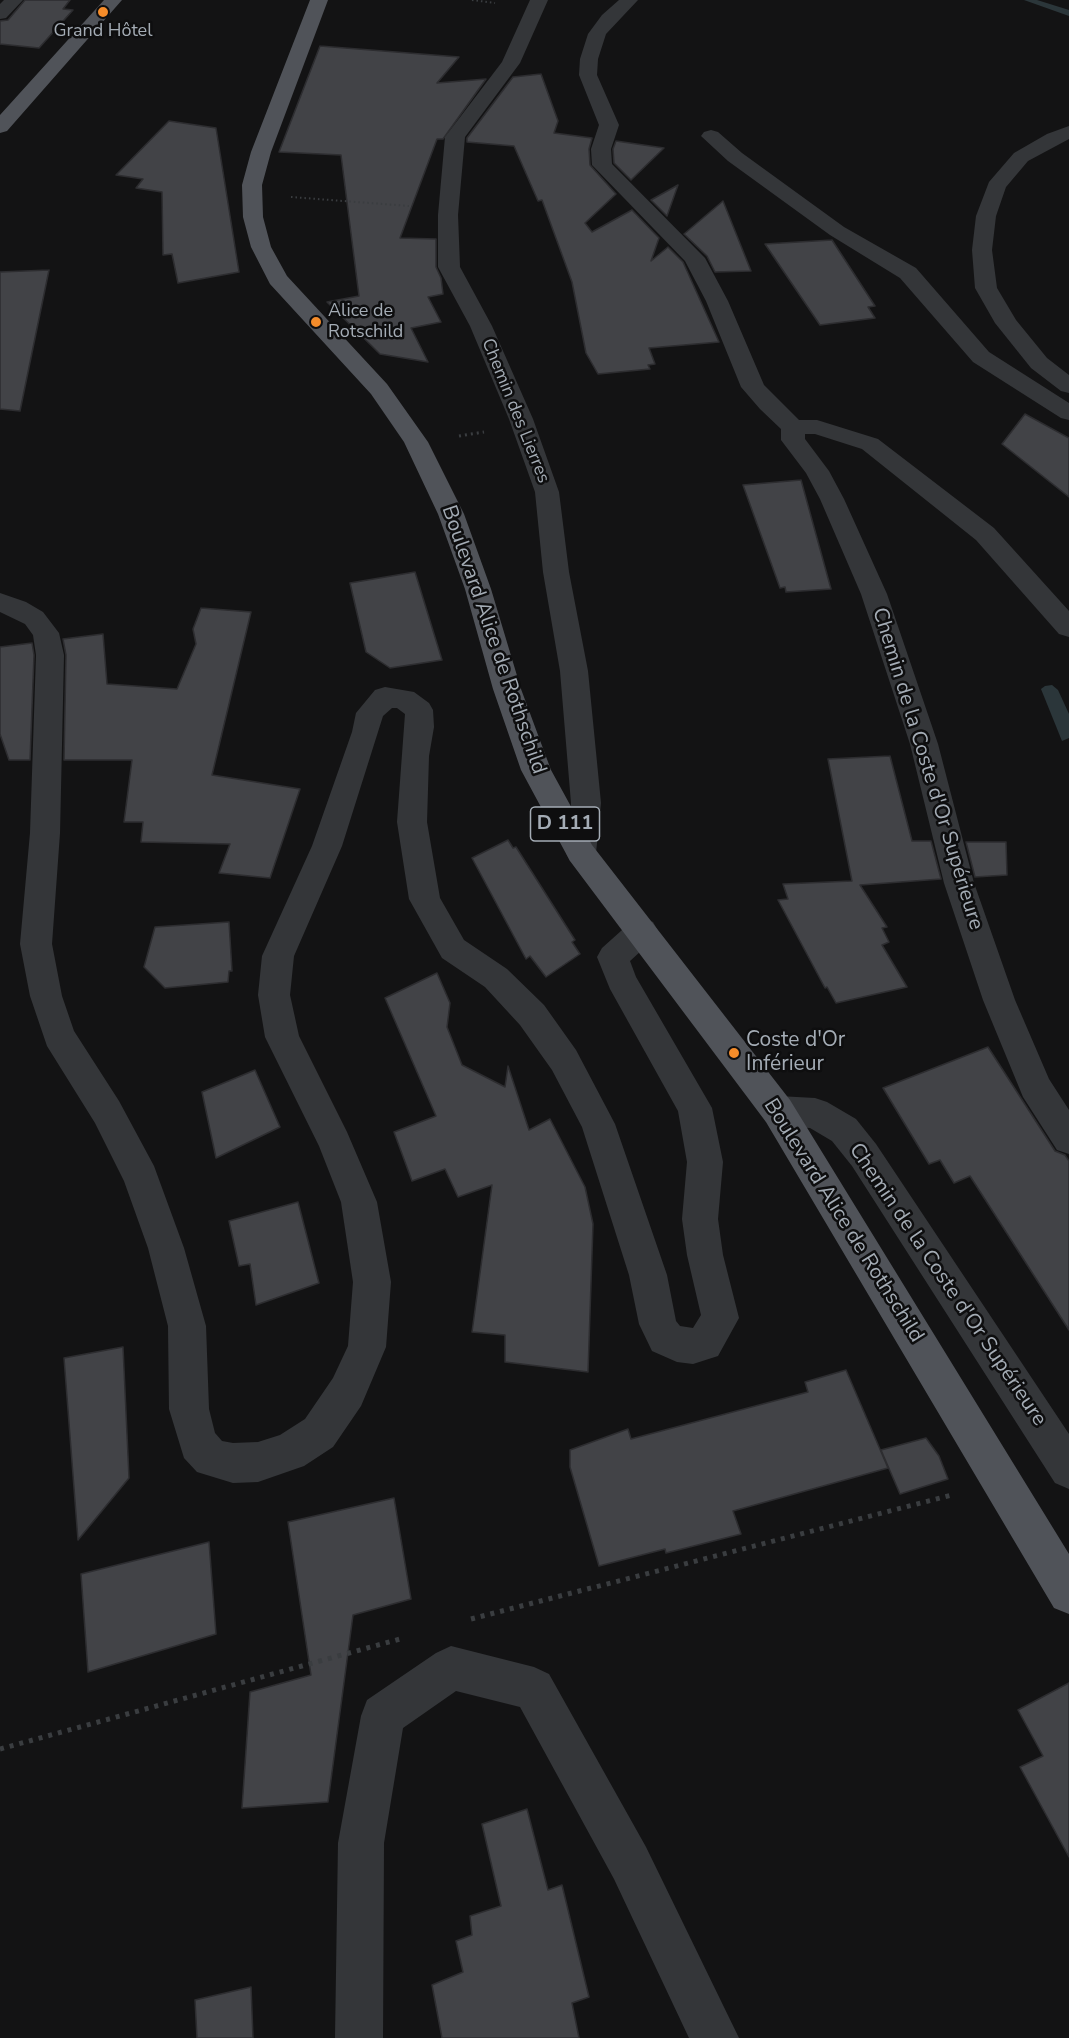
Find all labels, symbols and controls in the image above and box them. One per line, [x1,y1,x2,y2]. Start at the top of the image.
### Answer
marker: Grand Hôtel [96,5,110,19]
place label: Grand Hôtel [53,21,153,43]
place label: Alice de Rotschild [328,301,403,344]
marker: Alice de Rotschild [309,315,323,329]
street label: Chemin des Lierres [476,335,554,487]
street label: Boulevard Alice de Rothschild [435,502,551,778]
street label: Chemin de la Coste d'Or Supérieure [866,605,988,933]
road number: D 111 [530,807,600,841]
place label: Coste d'Or Inférieur [746,1028,845,1078]
marker: Coste d'Or Inférieur [727,1046,741,1060]
street label: Boulevard Alice de Rothschild [757,1095,929,1347]
street label: Chemin de la Coste d'Or Supérieure [843,1139,1051,1431]

